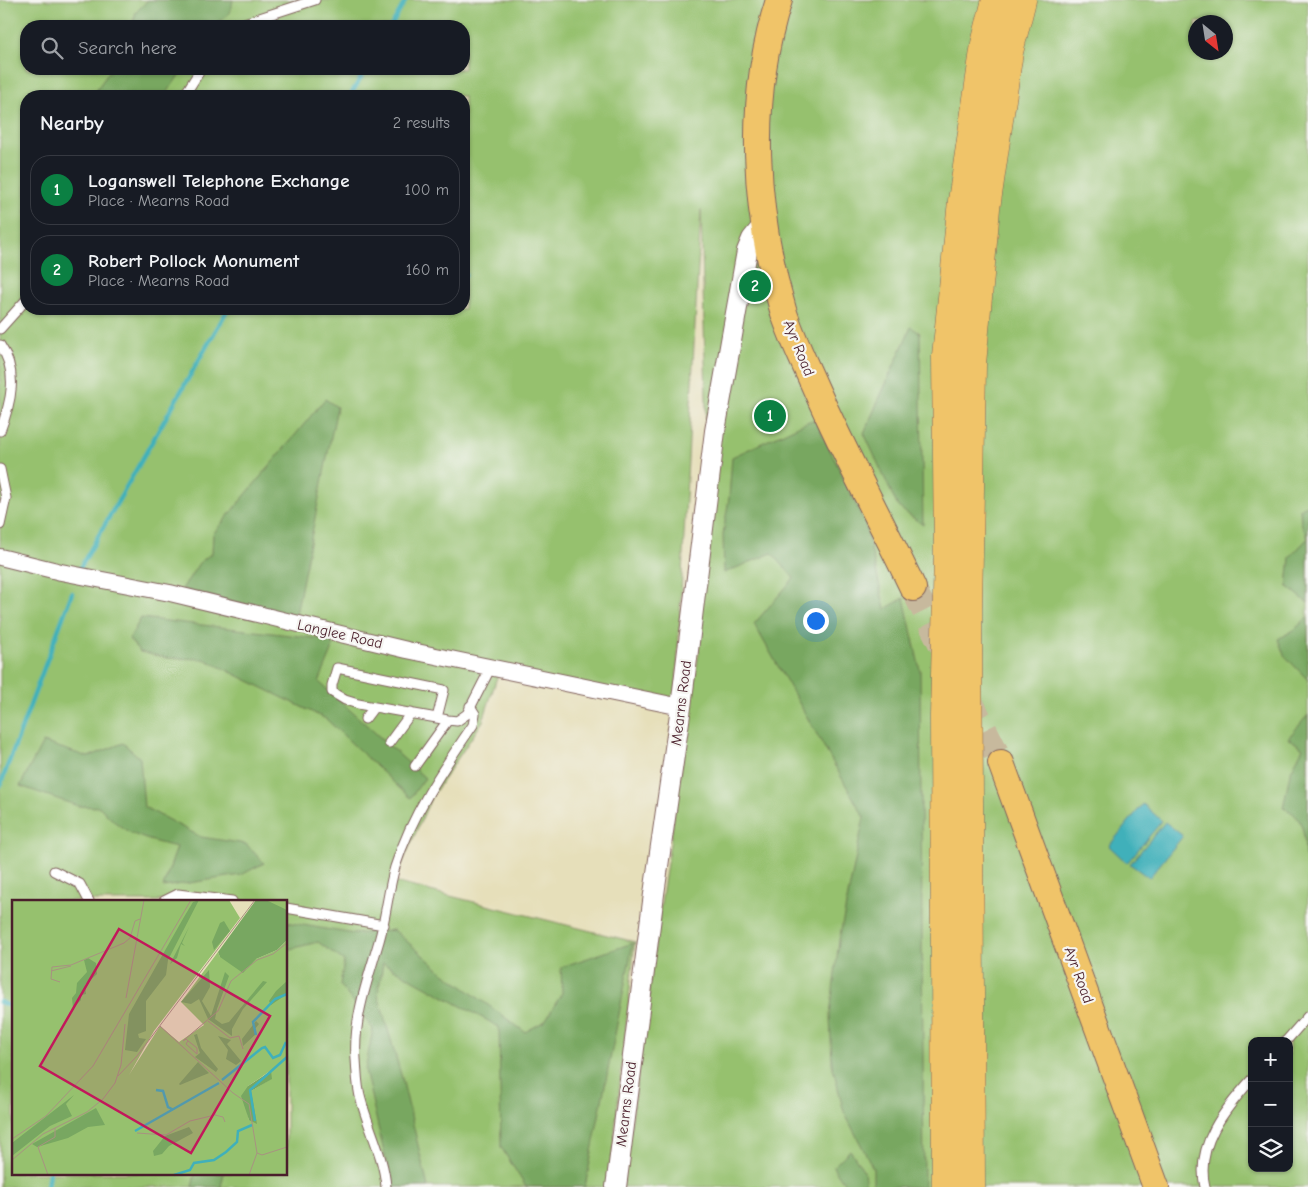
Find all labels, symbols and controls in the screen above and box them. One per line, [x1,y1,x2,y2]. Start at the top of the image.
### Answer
north arrow [1188,15,1233,60]
search box [20,20,470,75]
icon: search [38,34,66,62]
text: Search here [78,37,177,59]
text: Nearby [40,111,104,135]
text: 2 results [393,114,450,132]
text: Loganswell Telephone Exchange [88,170,349,192]
text: 1 [54,181,60,199]
text: 100 m [405,181,449,199]
text: Place · Mearns Road [88,192,229,210]
text: Robert Pollock Monument [88,250,299,272]
text: 2 [53,261,61,279]
text: 160 m [406,261,449,279]
pin: 2 [739,267,771,305]
text: Place · Mearns Road [88,272,229,290]
street label: Ayr Road [780,317,818,379]
pin: 1 [754,397,786,435]
your location [803,608,829,634]
street label: Langlee Road [296,615,384,653]
street label: Mearns Road [667,659,695,747]
inset map [12,900,288,1174]
street label: Ayr Road [1060,944,1098,1006]
map controls [1248,1037,1293,1172]
button: + [1248,1037,1293,1082]
street label: Mearns Road [612,1060,640,1148]
button: − [1248,1082,1293,1127]
button: layers [1248,1127,1293,1172]

